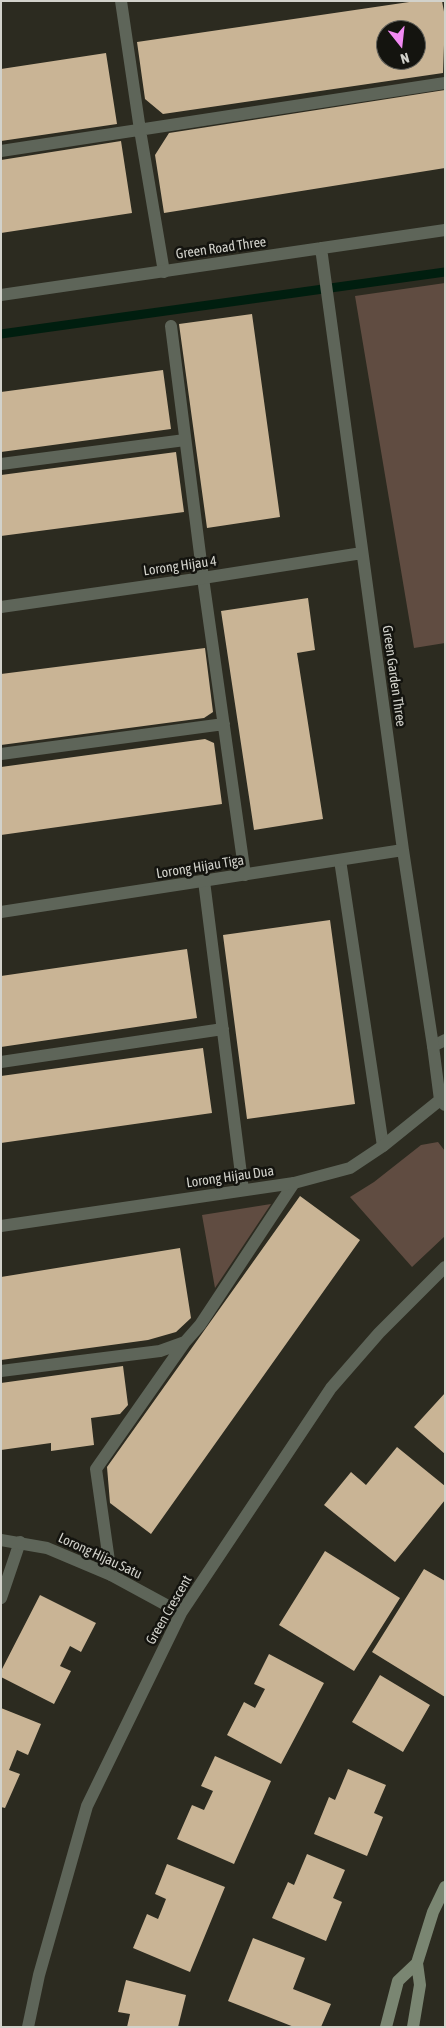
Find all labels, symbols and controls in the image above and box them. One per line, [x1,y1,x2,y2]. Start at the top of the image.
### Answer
north arrow [376,20,426,70]
text: N [399,50,411,67]
street label: Green Road Three [175,233,267,263]
street label: Lorong Hijau 4 [142,553,218,579]
street label: Green Garden Three [379,624,409,728]
street label: Lorong Hijau Tiga [155,852,245,882]
street label: Lorong Hijau Dua [185,1163,275,1191]
street label: Lorong Hijau Satu [55,1529,145,1583]
street label: Green Crescent [142,1572,196,1648]

